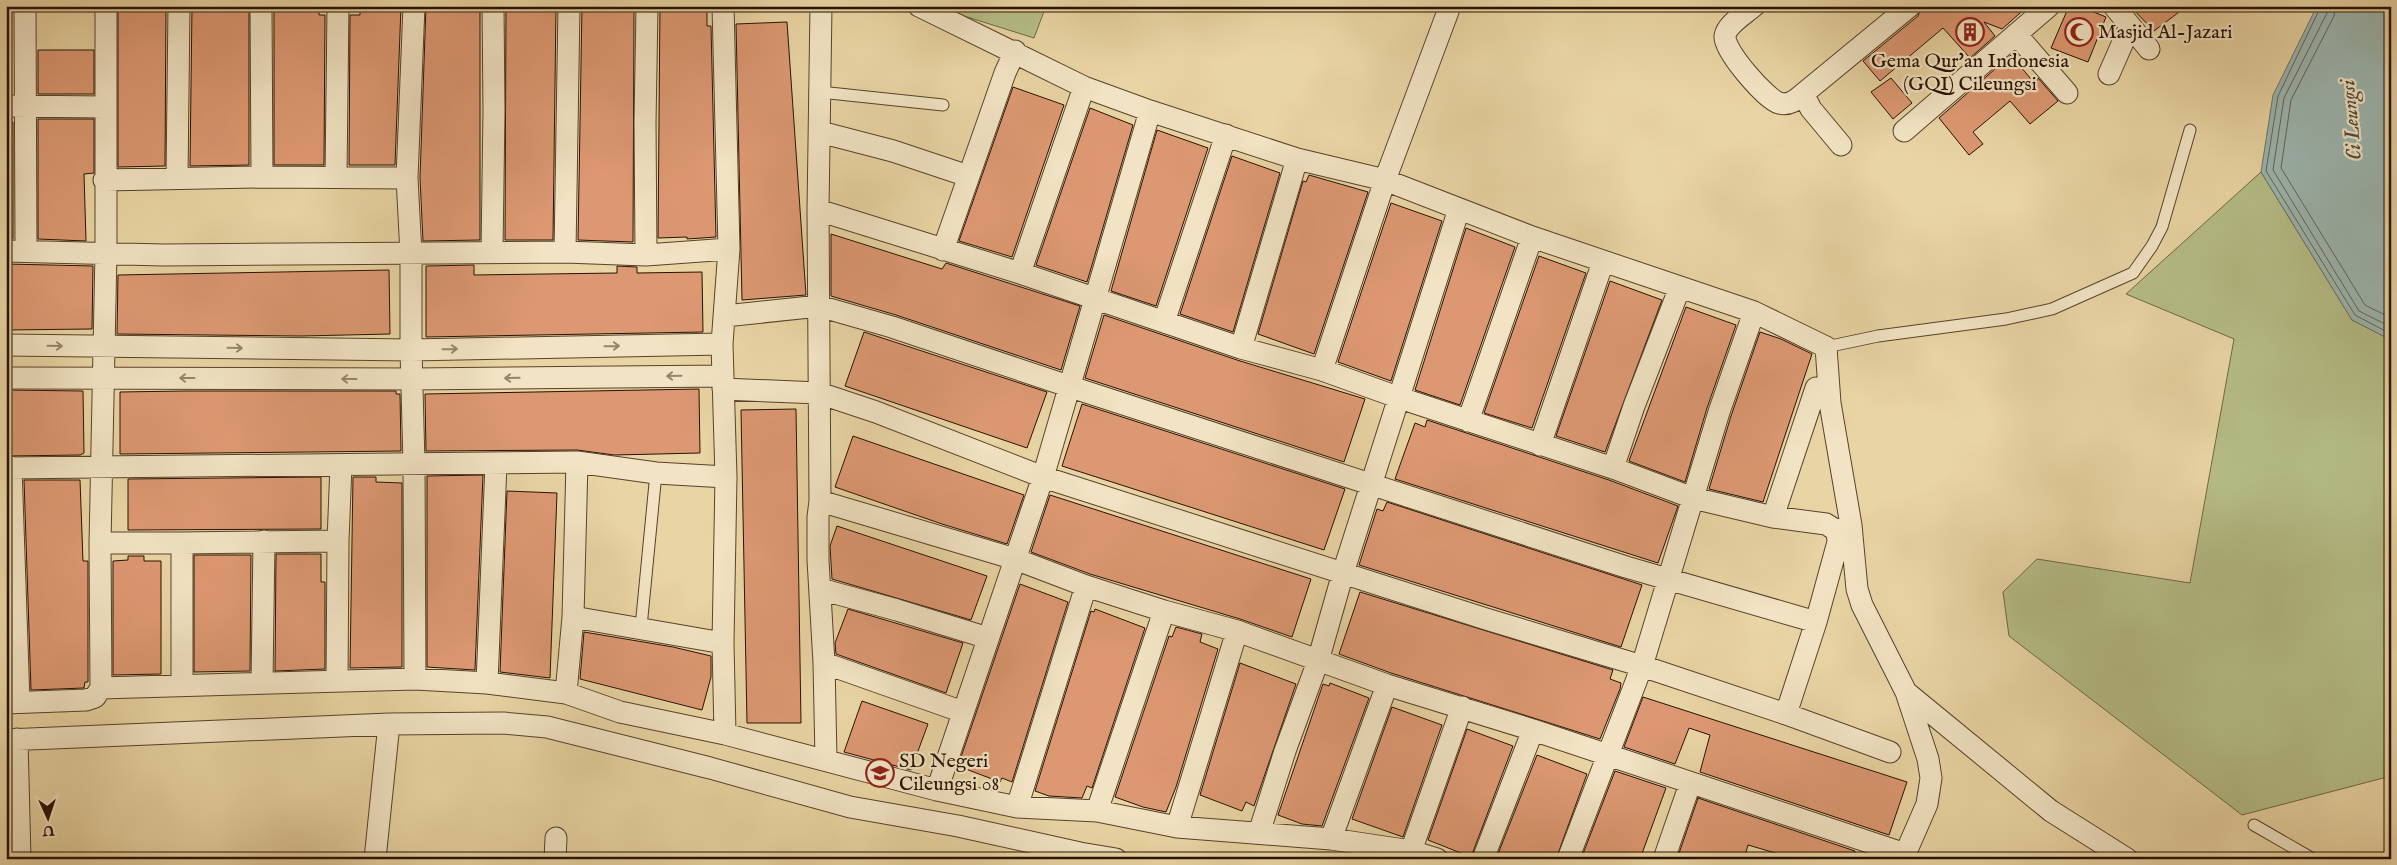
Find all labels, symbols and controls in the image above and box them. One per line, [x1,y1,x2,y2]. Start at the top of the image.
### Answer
building icon: Gema Qur'an Indonesia (GQI) Cileungsi [1955,17,1985,47]
mosque icon: Masjid Al-Jazari [2064,17,2094,47]
place label: Masjid Al-Jazari [2098,20,2233,45]
place label: Gema Qur'an Indonesia (GQI) Cileungsi [1871,49,2069,97]
water label: Ci Leungsi [2335,77,2369,161]
one-way arrow [46,341,63,351]
one-way arrow [604,342,620,351]
one-way arrow [227,344,243,353]
one-way arrow [442,344,458,354]
one-way arrow [666,371,682,381]
one-way arrow [179,373,195,383]
one-way arrow [504,373,520,383]
one-way arrow [341,374,358,384]
place label: SD Negeri Cileungsi 08 [899,749,999,797]
school or university icon: SD Negeri Cileungsi 08 [865,758,895,788]
north arrow [22,792,72,842]
text: U [41,821,56,839]

